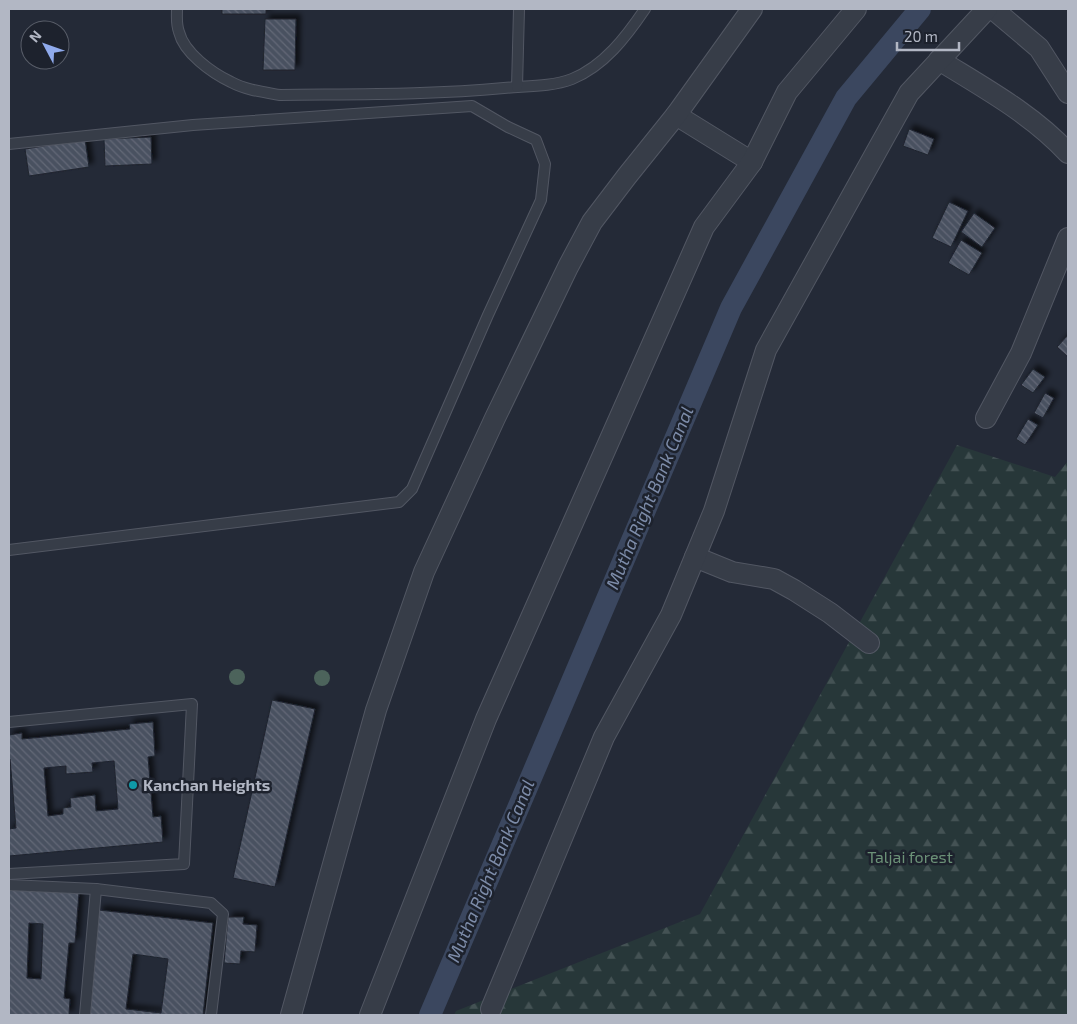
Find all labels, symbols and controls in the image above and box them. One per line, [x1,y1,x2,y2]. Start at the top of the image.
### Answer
north arrow [20,20,70,70]
scale bar [897,20,960,52]
text: N [25,27,45,46]
text: 20 m [904,27,938,45]
water label: Mutha Right Bank Canal [601,403,698,592]
place label: Kanchan Heights [143,775,270,794]
water label: Mutha Right Bank Canal [442,776,539,965]
marker: Kanchan Heights [127,779,139,791]
park label: Taljai forest [867,847,953,867]

